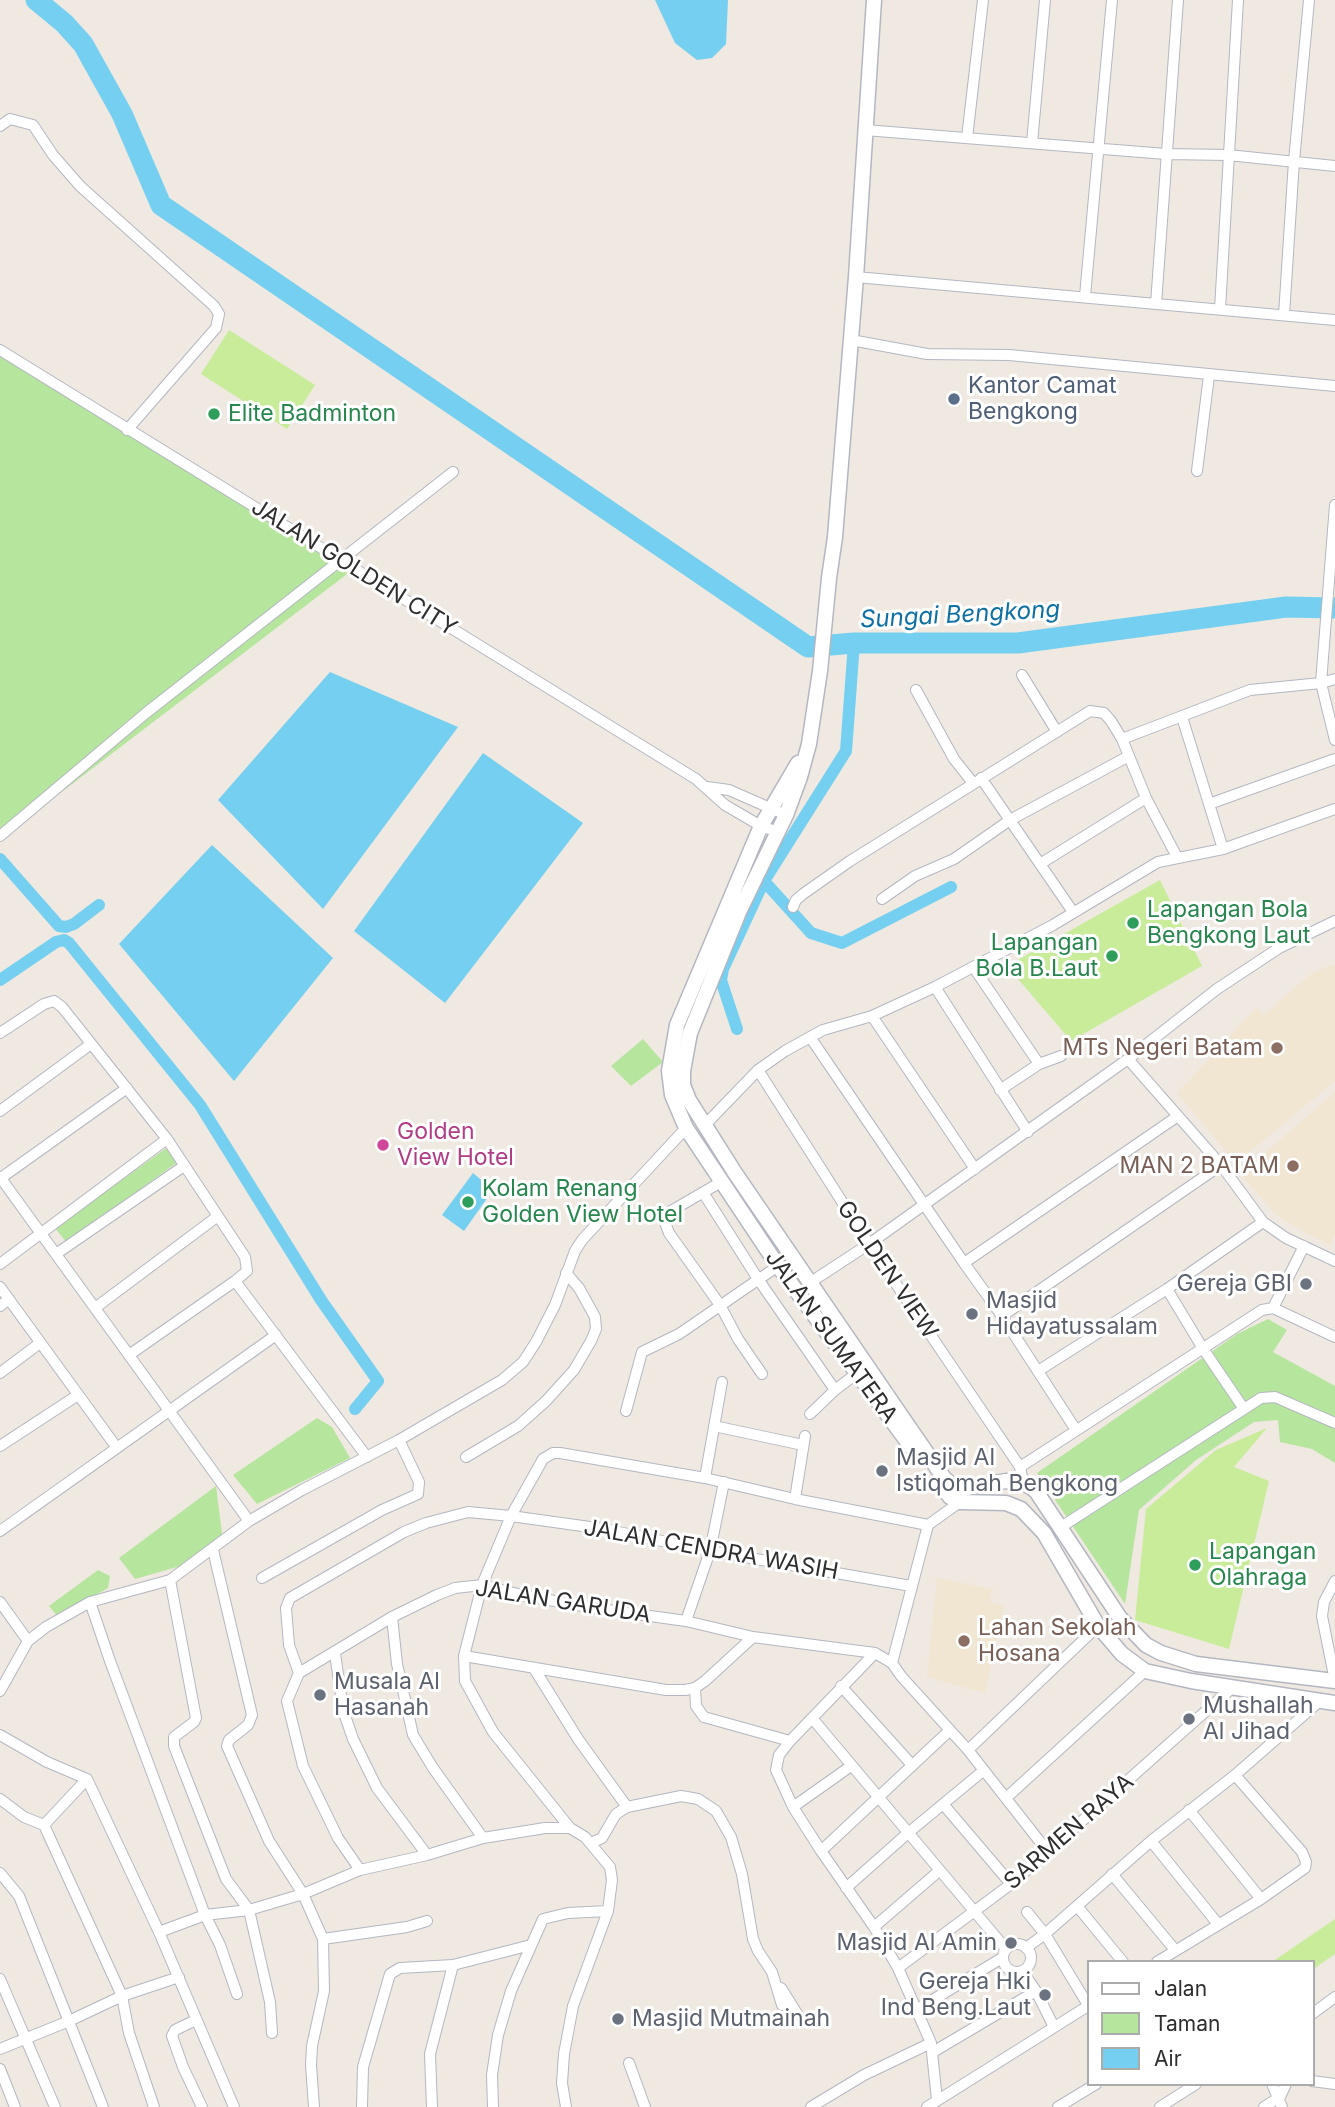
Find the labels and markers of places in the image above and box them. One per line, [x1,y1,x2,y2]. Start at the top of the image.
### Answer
place label: Kantor Camat Bengkong [968,372,1116,426]
marker: Kantor Camat Bengkong [946,391,962,407]
place label: Elite Badminton [228,400,396,428]
marker: Elite Badminton [206,406,222,422]
place label: Lapangan Bola Bengkong Laut [1147,896,1310,950]
marker: Lapangan Bola Bengkong Laut [1125,915,1141,931]
place label: Lapangan Bola B.Laut [975,929,1098,983]
marker: Lapangan Bola B.Laut [1104,948,1120,964]
place label: MTs Negeri Batam [1062,1034,1263,1062]
marker: MTs Negeri Batam [1269,1040,1285,1056]
place label: Golden View Hotel [397,1118,514,1172]
marker: Golden View Hotel [375,1137,391,1153]
place label: MAN 2 BATAM [1120,1152,1279,1180]
marker: MAN 2 BATAM [1285,1158,1301,1174]
place label: Kolam Renang Golden View Hotel [482,1175,683,1229]
marker: Kolam Renang Golden View Hotel [460,1194,476,1210]
place label: Gereja GBI [1176,1270,1292,1298]
marker: Gereja GBI [1298,1276,1314,1292]
place label: Masjid Hidayatussalam [986,1287,1158,1341]
marker: Masjid Hidayatussalam [964,1306,980,1322]
place label: Masjid Al Istiqomah Bengkong [896,1444,1118,1498]
marker: Masjid Al Istiqomah Bengkong [874,1463,890,1479]
place label: Lapangan Olahraga [1209,1538,1316,1592]
marker: Lapangan Olahraga [1187,1557,1203,1573]
place label: Lahan Sekolah Hosana [978,1614,1137,1668]
marker: Lahan Sekolah Hosana [956,1633,972,1649]
place label: Musala Al Hasanah [334,1668,440,1722]
marker: Musala Al Hasanah [312,1687,328,1703]
place label: Mushallah Al Jihad [1203,1692,1314,1746]
marker: Mushallah Al Jihad [1181,1711,1197,1727]
place label: Masjid Al Amin [836,1929,997,1957]
marker: Masjid Al Amin [1003,1935,1019,1951]
place label: Gereja Hki Ind Beng.Laut [881,1968,1031,2022]
marker: Gereja Hki Ind Beng.Laut [1037,1987,1053,2003]
place label: Masjid Mutmainah [632,2005,830,2033]
marker: Masjid Mutmainah [610,2011,626,2027]

